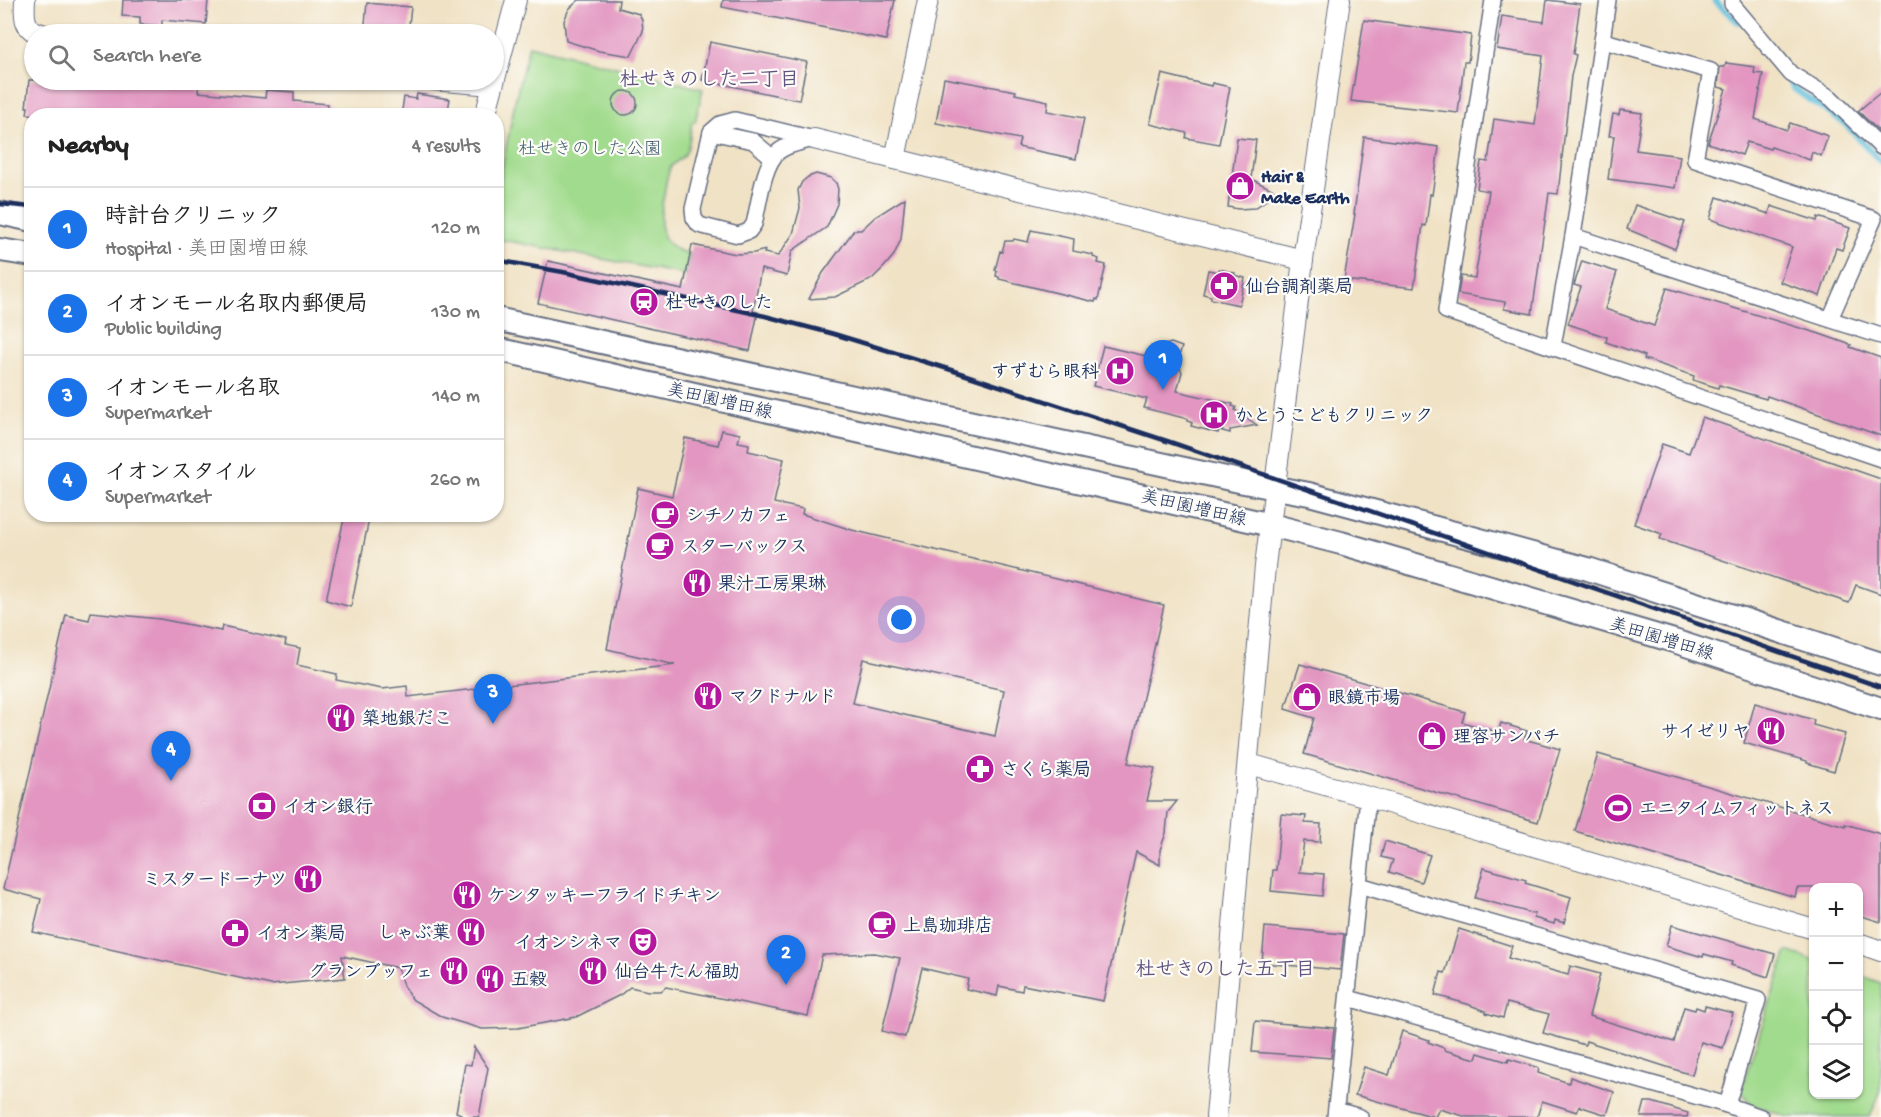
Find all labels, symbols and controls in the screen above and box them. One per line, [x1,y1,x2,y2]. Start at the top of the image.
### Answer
search box [24,24,504,90]
icon: search [45,41,78,74]
text: Search here [93,44,201,70]
district label: 杜せきのした二丁目 [619,69,799,93]
text: Nearby [48,132,129,163]
text: 4 results [412,136,480,159]
park label: 杜せきのした公園 [518,140,662,161]
place label: Hair & Make Earth [1261,168,1350,210]
shop icon: Hair & Make Earth [1224,170,1256,202]
text: 時計台クリニック [105,205,281,231]
text: 1 [63,218,72,241]
text: 120 m [432,218,480,241]
text: Hospital · 美田園増田線 [105,239,308,262]
pharmacy icon: 仙台調剤薬局 [1208,270,1240,302]
place label: 仙台調剤薬局 [1245,277,1353,299]
station icon: 杜せきのした [628,286,660,318]
text: イオンモール名取内郵便局 [105,293,368,319]
place label: 杜せきのした [665,293,773,315]
text: 2 [63,302,72,325]
text: 130 m [431,302,480,325]
text: Public building [105,319,222,342]
pin: 1 [1144,340,1182,390]
hospital icon: すずむら眼科 [1104,355,1136,387]
place label: すずむら眼科 [991,362,1099,384]
text: イオンモール名取 [105,377,280,403]
street label: 美田園増田線 [664,379,775,425]
text: 3 [62,386,73,409]
text: 140 m [432,386,480,409]
hospital icon: かとうこどもクリニック [1198,399,1230,431]
text: Supermarket [105,403,211,426]
place label: かとうこどもクリニック [1235,407,1433,428]
text: イオンスタイル [105,461,257,487]
text: 4 [63,470,72,493]
text: 260 m [430,470,480,493]
street label: 美田園増田線 [1138,486,1249,532]
text: Supermarket [105,487,211,510]
cafe icon: シチノカフェ [649,499,681,531]
place label: シチノカフェ [686,507,790,528]
cafe icon: スターバックス [644,530,676,562]
place label: スターバックス [681,538,807,559]
restaurant icon: 果汁工房果琳 [681,567,713,599]
place label: 果汁工房果琳 [718,574,826,596]
your location [887,605,916,634]
street label: 美田園増田線 [1607,614,1716,666]
pin: 3 [474,674,512,724]
restaurant icon: マクドナルド [692,680,724,712]
shop icon: 眼鏡市場 [1291,681,1323,713]
place label: マクドナルド [729,688,836,709]
place label: 眼鏡市場 [1328,688,1400,710]
restaurant icon: 築地銀だこ [325,702,357,734]
place label: 築地銀だこ [362,709,452,731]
restaurant icon: サイゼリヤ [1755,715,1787,747]
shop icon: 理容サンパチ [1416,720,1448,752]
place label: サイゼリヤ [1661,723,1750,744]
place label: 理容サンパチ [1453,727,1560,749]
pin: 4 [152,732,190,781]
pharmacy icon: さくら薬局 [964,753,996,785]
place label: さくら薬局 [1001,760,1091,782]
bank icon: イオン銀行 [246,790,278,822]
sports icon: エニタイムフィットネス [1602,792,1634,824]
place label: イオン銀行 [283,797,373,819]
place label: エニタイムフィットネス [1639,800,1833,821]
restaurant icon: ミスタードーナツ [292,863,324,895]
place label: ミスタードーナツ [143,871,287,892]
restaurant icon: ケンタッキーフライドチキン [451,879,483,911]
map controls [1809,883,1863,1099]
button: + [1809,883,1863,937]
place label: ケンタッキーフライドチキン [488,887,721,908]
cafe icon: 上島珈琲店 [866,909,898,941]
restaurant icon: しゃぶ葉 [455,916,487,948]
place label: 上島珈琲店 [903,916,993,938]
pharmacy icon: イオン薬局 [219,917,251,949]
place label: しゃぶ葉 [378,923,450,945]
place label: イオン薬局 [256,924,346,946]
theatre icon: イオンシネマ [627,926,659,958]
place label: イオンシネマ [514,934,622,955]
pin: 2 [766,936,806,985]
button: − [1809,937,1863,991]
restaurant icon: グランブッフェ [438,955,470,987]
restaurant icon: 仙台牛たん福助 [577,955,609,987]
district label: 杜せきのした五丁目 [1135,959,1315,983]
place label: グランブッフェ [308,962,433,984]
place label: 仙台牛たん福助 [614,962,740,984]
restaurant icon: 五穀 [474,963,506,995]
place label: 五穀 [511,970,547,992]
button: locate [1809,991,1863,1045]
button: layers [1809,1045,1863,1099]

